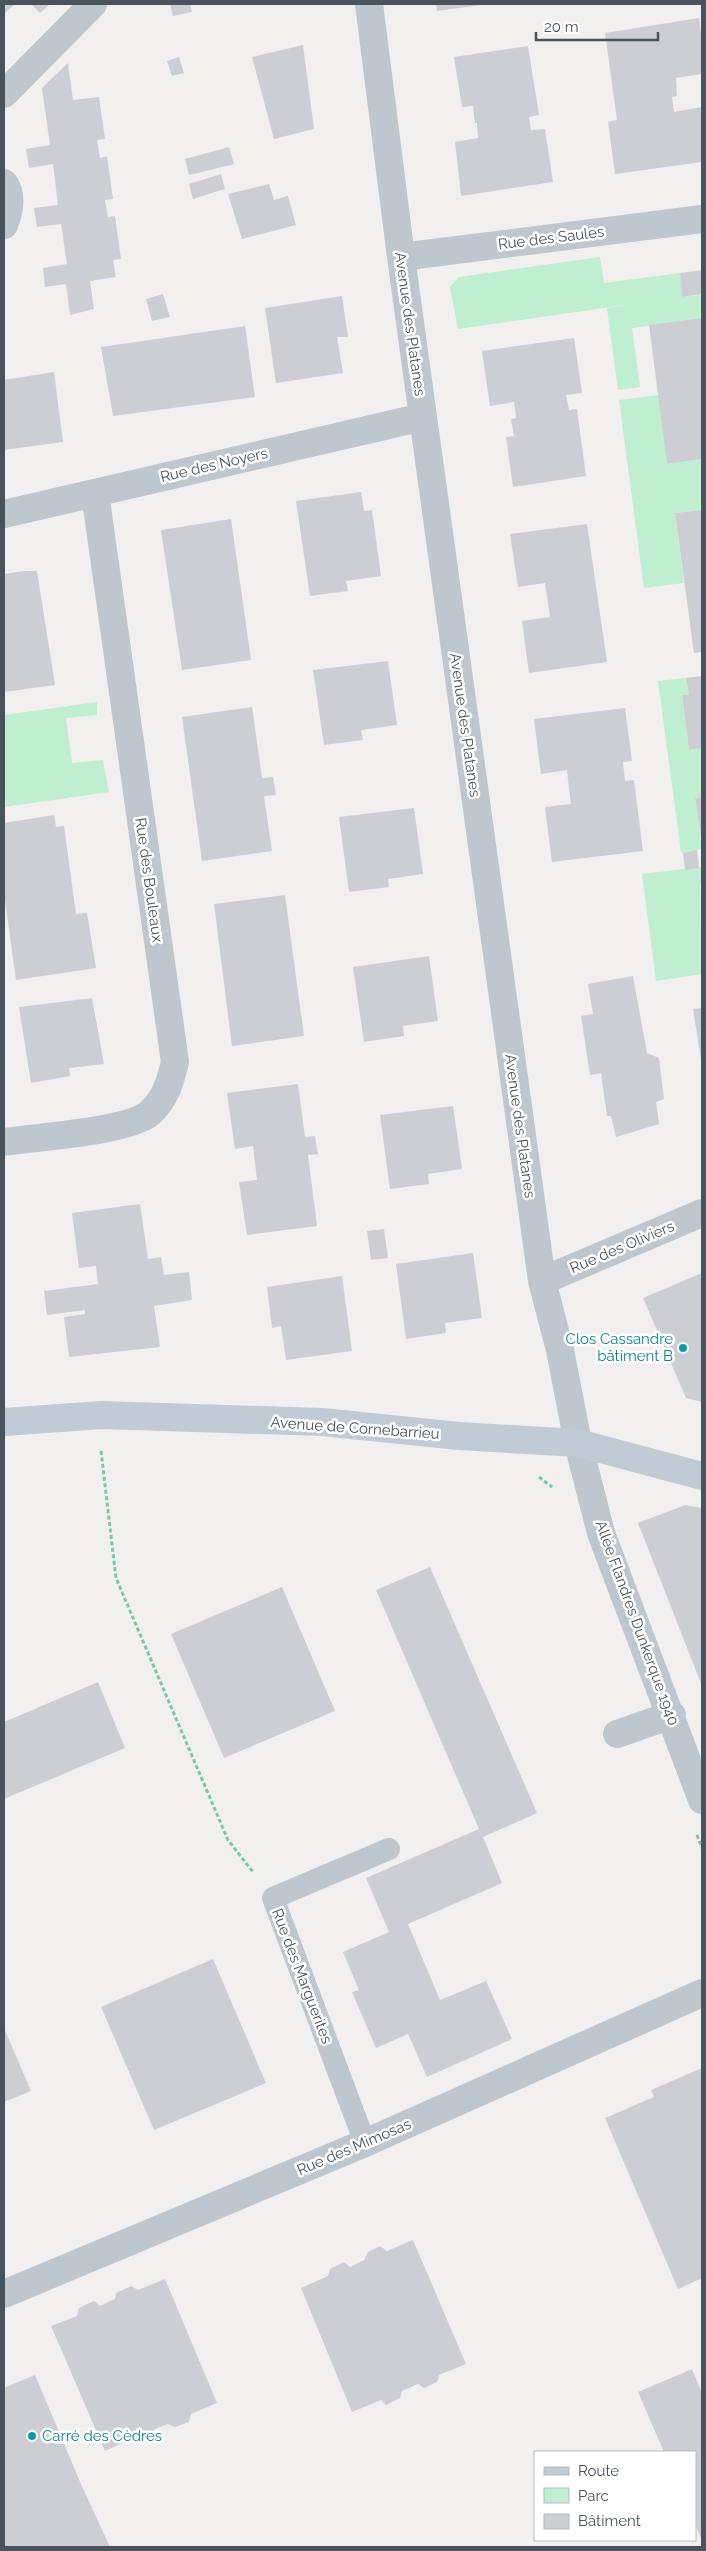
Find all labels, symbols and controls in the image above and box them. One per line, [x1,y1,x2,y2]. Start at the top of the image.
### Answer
scale bar [536,10,658,42]
text: 20 m [544,18,579,36]
street label: Rue des Saules [497,223,605,253]
street label: Avenue des Platanes [391,251,429,397]
street label: Rue des Noyers [159,444,269,486]
street label: Avenue des Platanes [446,652,484,798]
street label: Rue des Bouleaux [131,816,167,944]
street label: Avenue des Platanes [501,1053,539,1199]
street label: Rue des Oliviers [567,1217,677,1277]
place label: Clos Cassandre bâtiment B [566,1330,673,1365]
marker: Clos Cassandre bâtiment B [677,1342,689,1354]
street label: Avenue de Cornebarrieu [270,1413,440,1443]
street label: Allée Flandres Dunkerque 1940 [591,1518,683,1728]
street label: Rue des Marguerites [268,1906,336,2046]
street label: Rue des Mimosas [294,2115,414,2179]
place label: Carré des Cèdres [42,2427,162,2445]
marker: Carré des Cèdres [26,2430,38,2442]
legend [534,2451,696,2541]
text: Route [578,2462,619,2480]
text: Parc [578,2487,609,2505]
text: Bâtiment [578,2512,641,2530]

